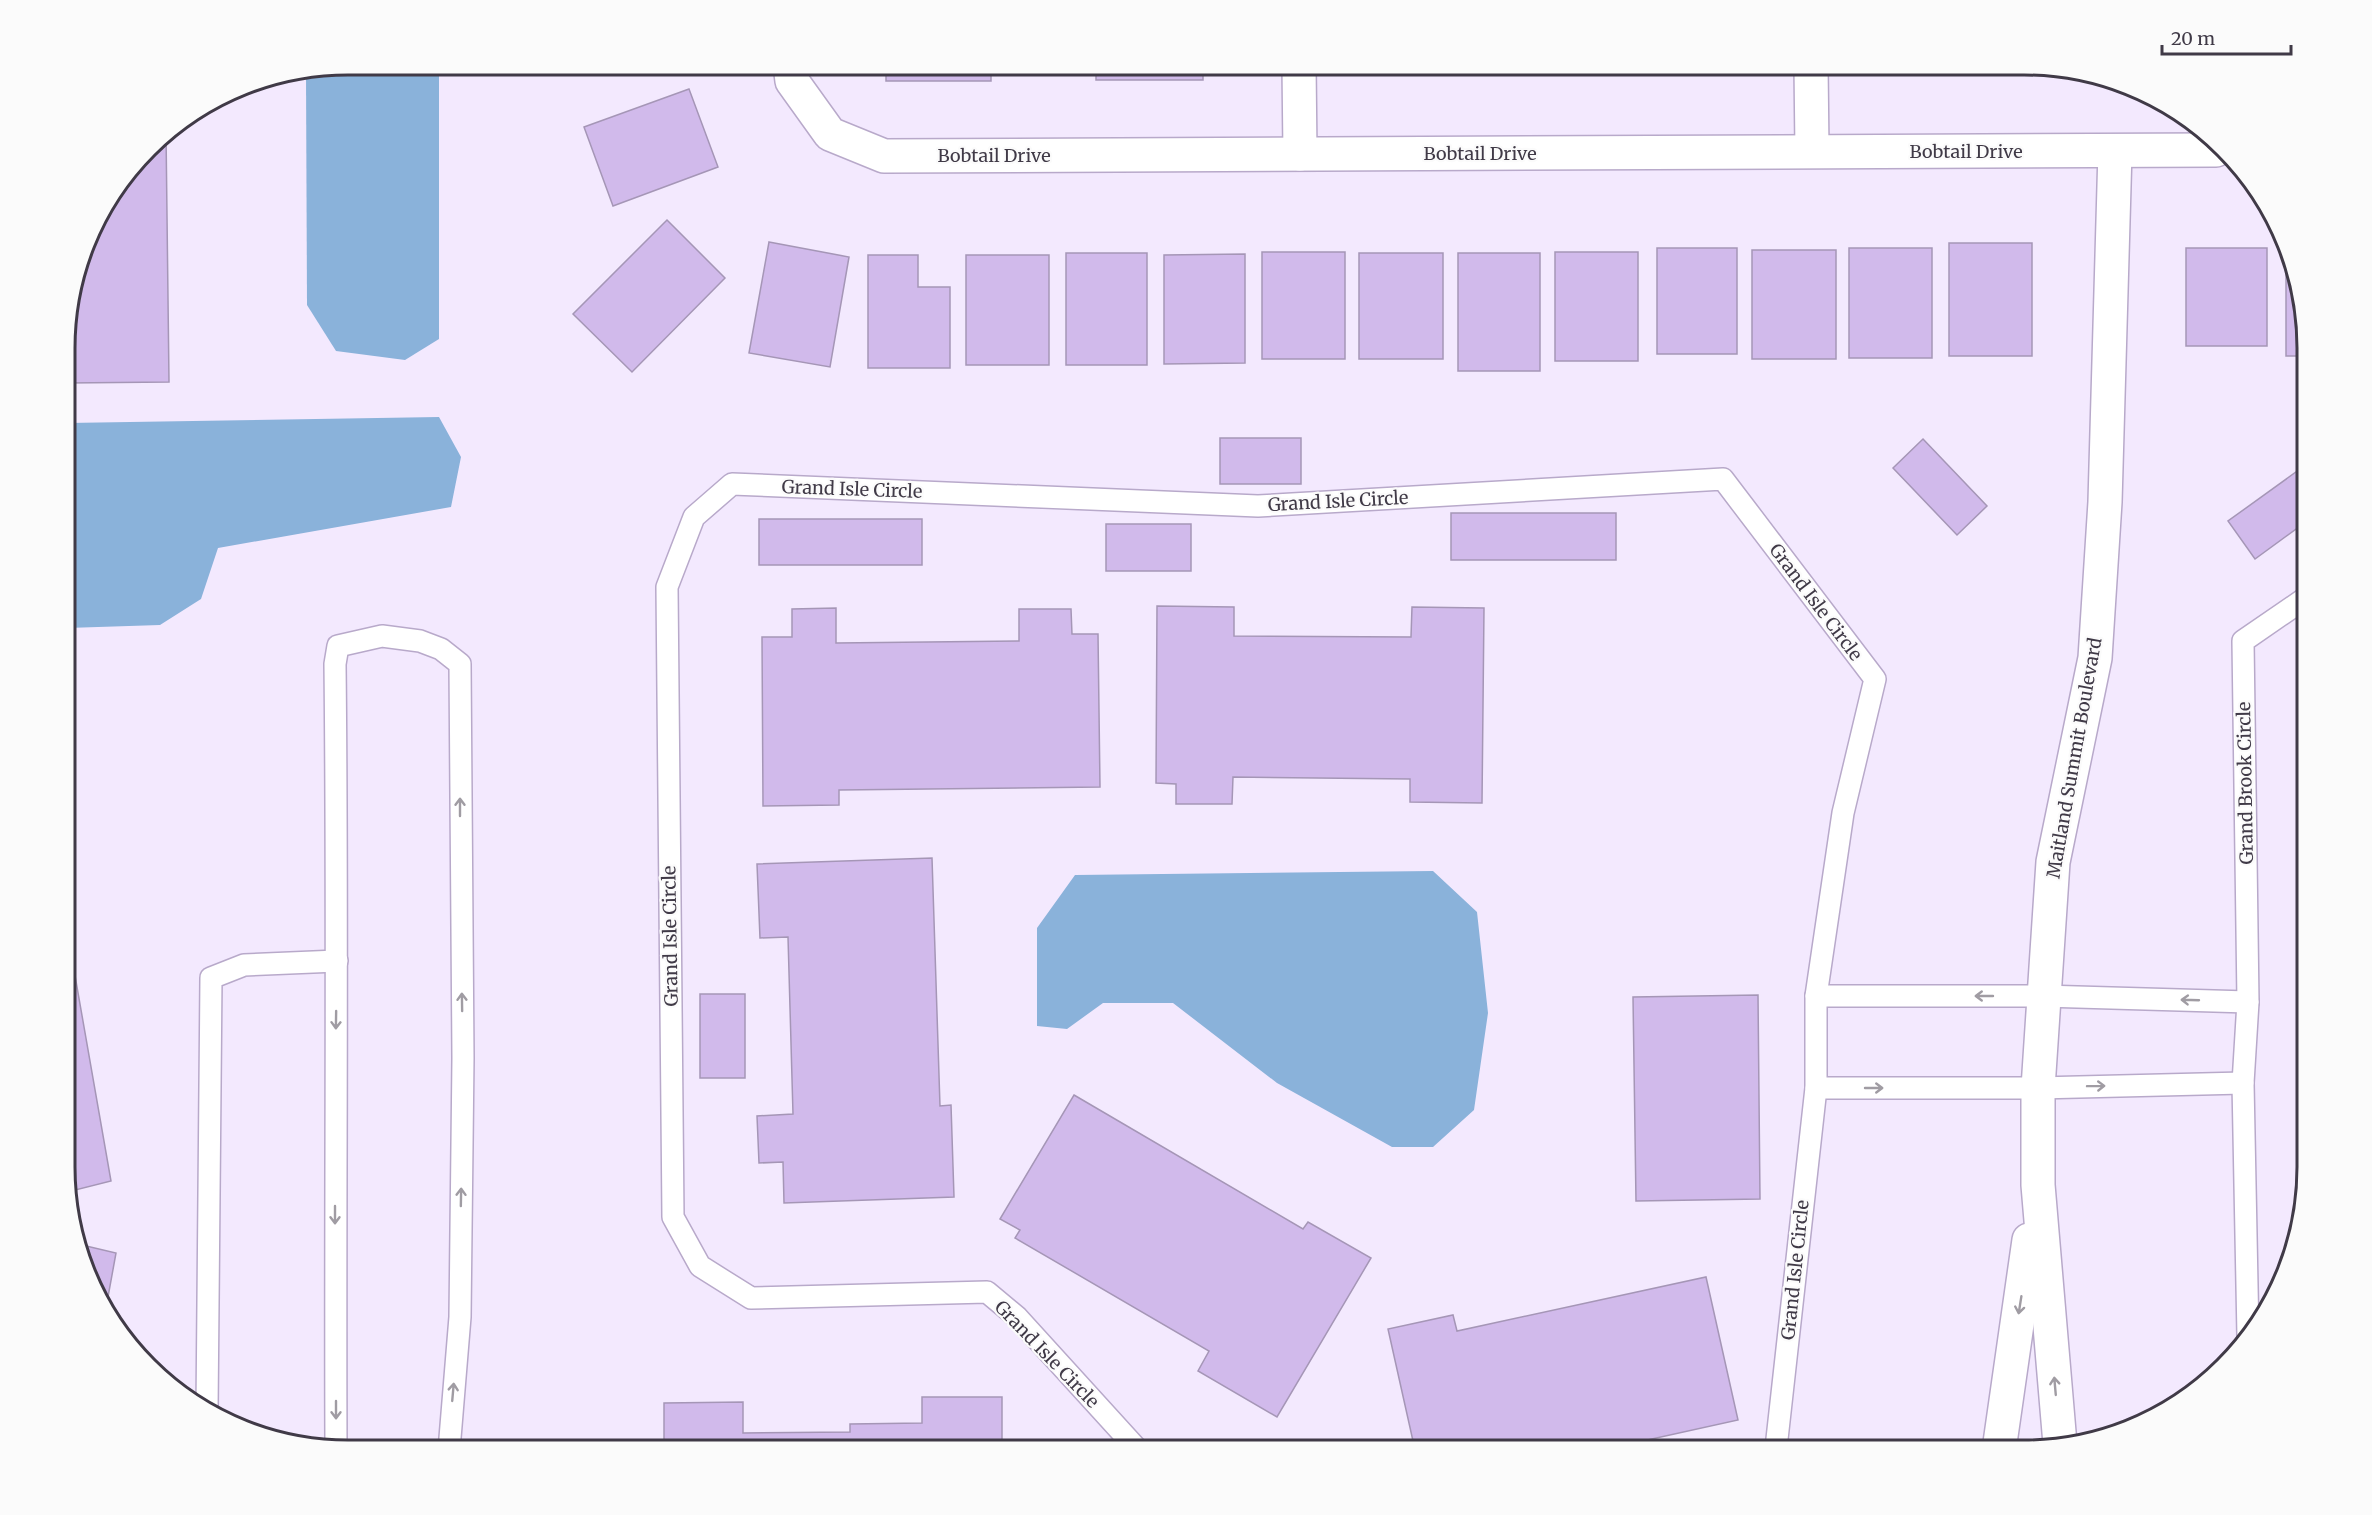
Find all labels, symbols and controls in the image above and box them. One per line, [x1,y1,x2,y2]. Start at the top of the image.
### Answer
scale bar [2162,18,2291,56]
text: 20 m [2171,27,2215,50]
street label: Bobtail Drive [1909,140,2023,163]
street label: Bobtail Drive [1423,142,1537,165]
street label: Bobtail Drive [937,144,1051,167]
street label: Grand Isle Circle [781,475,923,503]
street label: Grand Isle Circle [1267,486,1409,516]
street label: Grand Isle Circle [1765,539,1867,665]
street label: Maitland Summit Boulevard [2041,636,2107,880]
street label: Grand Brook Circle [2232,701,2258,865]
one-way arrow [454,798,466,818]
street label: Grand Isle Circle [657,866,683,1006]
one-way arrow [1975,990,1995,1002]
one-way arrow [456,993,468,1013]
one-way arrow [2180,995,2200,1006]
one-way arrow [330,1009,342,1029]
one-way arrow [2086,1081,2106,1092]
one-way arrow [1864,1082,1884,1094]
one-way arrow [455,1188,467,1208]
street label: Grand Isle Circle [1776,1199,1814,1341]
one-way arrow [329,1204,341,1224]
street label: Grand Isle Circle [990,1295,1104,1413]
one-way arrow [2014,1295,2025,1315]
one-way arrow [2049,1377,2060,1397]
one-way arrow [448,1383,459,1403]
one-way arrow [330,1399,342,1419]

